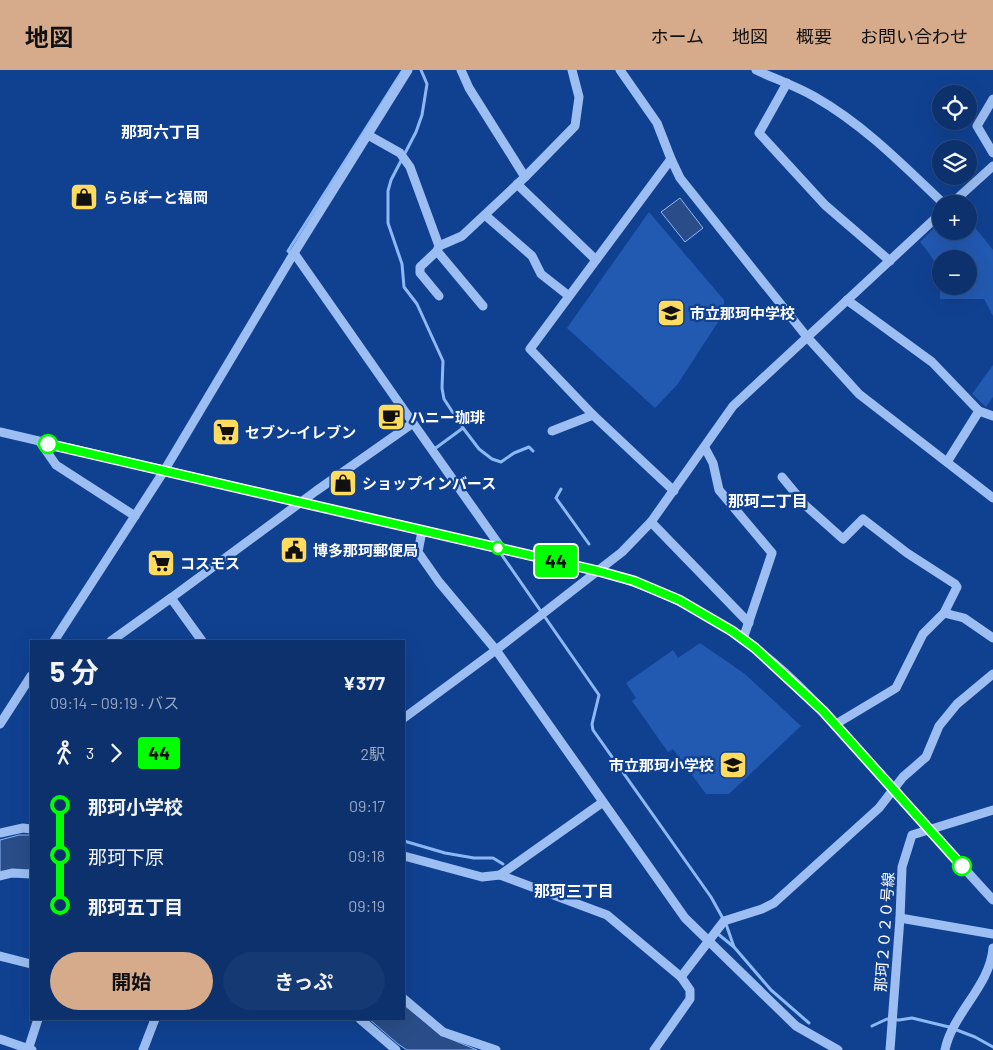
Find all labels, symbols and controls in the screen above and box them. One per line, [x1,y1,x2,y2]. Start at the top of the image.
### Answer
text: 地図 [25,22,73,51]
text: ホーム [651,25,704,47]
text: 地図 [732,25,768,47]
text: 概要 [796,25,832,47]
text: お問い合わせ [860,25,968,47]
map controls [932,85,977,295]
button: locate [932,85,977,130]
district label: 那珂六丁目 [121,122,201,141]
button: layers [932,140,977,185]
shop icon: ららぽーと福岡 [69,182,99,212]
place label: ららぽーと福岡 [103,188,208,206]
button: + [932,195,977,240]
button: − [932,250,977,295]
school or university icon: 市立那珂中学校 [656,298,686,328]
place label: 市立那珂中学校 [690,304,795,322]
cafe icon: ハニー珈琲 [376,402,406,432]
place label: ハニー珈琲 [410,408,485,426]
supermarket icon: セブン-イレブン [211,417,241,447]
place label: セブン-イレブン [245,423,356,441]
unlabelled marker [38,434,58,454]
shop icon: ショップインバース [328,468,358,498]
place label: ショップインバース [362,474,496,492]
district label: 那珂二丁目 [728,491,808,510]
public building icon: 博多那珂郵便局 [279,535,309,565]
place label: 博多那珂郵便局 [313,541,418,559]
unlabelled marker [491,541,505,555]
line badge: 44 [534,545,578,577]
supermarket icon: コスモス [146,548,176,578]
text: 44 [545,550,567,572]
place label: コスモス [180,554,240,572]
text: 5 分 [50,654,99,688]
text: ¥377 [343,671,385,694]
text: 09:14 – 09:19 · バス [50,693,179,712]
icon: walk [50,739,78,767]
icon: forward [102,739,130,767]
text: 44 [148,742,170,764]
text: 3 [86,743,94,762]
text: 2駅 [360,744,385,763]
school or university icon: 市立那珂小学校 [718,750,748,780]
place label: 市立那珂小学校 [609,756,714,774]
text: 那珂小学校 [88,795,183,818]
text: 09:17 [349,796,385,815]
text: 那珂下原 [88,845,164,868]
text: 09:18 [348,846,385,865]
unlabelled marker [952,856,972,876]
street label: 那珂２０２０号線 [871,872,897,992]
district label: 那珂三丁目 [534,881,614,900]
text: 那珂五丁目 [88,895,183,918]
text: 09:19 [348,896,385,915]
button: 開始 [50,952,213,1010]
button: きっぷ [223,952,385,1010]

